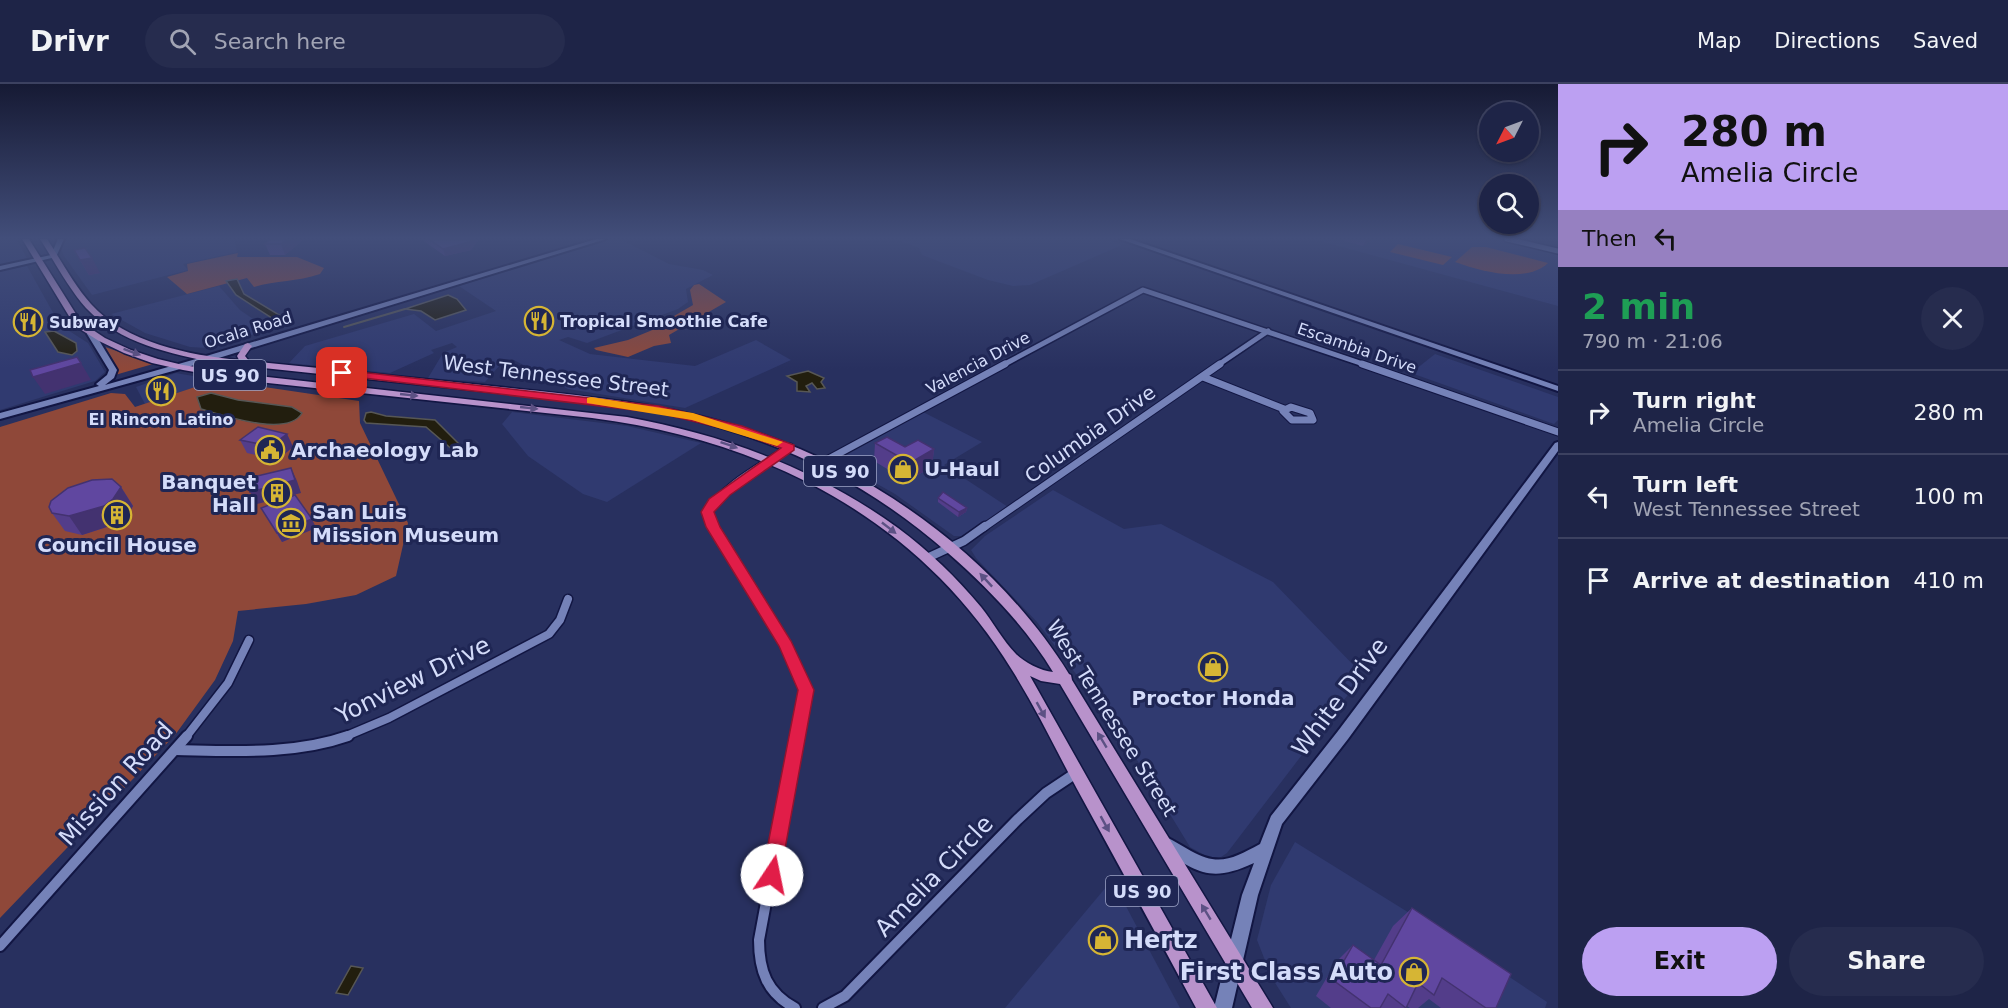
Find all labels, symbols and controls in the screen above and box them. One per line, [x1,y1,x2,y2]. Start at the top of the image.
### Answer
search box [145,14,565,68]
text: Drivr [30,25,109,58]
icon: search [166,25,199,58]
text: Search here [214,29,346,54]
text: Map [1697,29,1741,53]
text: Directions [1774,29,1880,53]
text: Saved [1913,29,1978,53]
north arrow [1479,102,1539,162]
map controls [1479,102,1539,234]
text: 280 m [1681,107,1827,156]
icon: right [1582,108,1660,186]
text: Amelia Circle [1681,157,1858,188]
button: search [1479,174,1539,234]
icon: left [1649,222,1682,255]
text: Then [1582,226,1637,251]
text: 2 min [1582,286,1695,327]
button: close [1921,287,1984,350]
restaurant icon: Tropical Smoothie Cafe [523,305,555,337]
restaurant icon: Subway [12,306,44,338]
street label: Ocala Road [202,308,294,352]
place label: Tropical Smoothie Cafe [560,312,768,331]
place label: Subway [49,313,119,332]
street label: Escambia Drive [1295,319,1419,377]
street label: Valencia Drive [923,328,1033,398]
text: 790 m · 21:06 [1582,329,1723,353]
pin [316,347,367,398]
one-way arrow [123,348,141,358]
street label: West Tennessee Street [442,350,670,402]
icon: arrive [325,356,358,389]
road number: US 90 [194,360,266,390]
restaurant icon: El Rincon Latino [145,375,177,407]
street label: Columbia Drive [1020,380,1160,488]
text: Turn right [1633,388,1756,413]
one-way arrow [399,390,418,400]
icon: right [1582,396,1615,429]
text: 280 m [1914,400,1984,425]
one-way arrow [520,403,539,413]
place label: El Rincon Latino [88,410,234,429]
text: Amelia Circle [1633,413,1764,437]
public building icon: Archaeology Lab [254,434,286,466]
place label: Archaeology Lab [291,438,479,462]
one-way arrow [720,440,738,450]
shop icon: U-Haul [887,453,919,485]
road number: US 90 [804,456,876,486]
place label: U-Haul [924,457,1000,481]
place label: Banquet Hall [161,470,256,517]
text: Turn left [1633,472,1738,497]
building icon: Banquet Hall [261,477,293,509]
icon: left [1582,480,1615,513]
text: 100 m [1914,484,1984,509]
text: West Tennessee Street [1633,497,1860,521]
building icon: Council House [101,499,133,531]
place label: San Luis Mission Museum [312,500,499,547]
museum icon: San Luis Mission Museum [275,507,307,539]
one-way arrow [882,521,897,533]
place label: Council House [37,533,197,557]
icon: arrive [1582,564,1615,597]
text: Arrive at destination [1633,568,1890,593]
text: 410 m [1914,568,1984,593]
one-way arrow [979,572,993,587]
street label: West Tennessee Street [1042,615,1182,821]
street label: Yonview Drive [330,631,495,730]
street label: White Drive [1286,632,1394,762]
shop icon: Proctor Honda [1197,651,1229,683]
place label: Proctor Honda [1132,686,1294,710]
one-way arrow [1036,702,1046,719]
street label: Mission Road [53,716,179,852]
one-way arrow [1097,732,1108,748]
street label: Amelia Circle [869,810,999,942]
one-way arrow [1099,816,1109,833]
position arrow [740,843,804,907]
road number: US 90 [1106,876,1178,906]
one-way arrow [1200,904,1211,920]
shop icon: Hertz [1087,924,1119,956]
place label: Hertz [1124,926,1198,954]
button: Exit [1582,927,1777,996]
button: Share [1789,927,1984,996]
shop icon: First Class Auto [1398,956,1430,988]
place label: First Class Auto [1180,958,1393,986]

